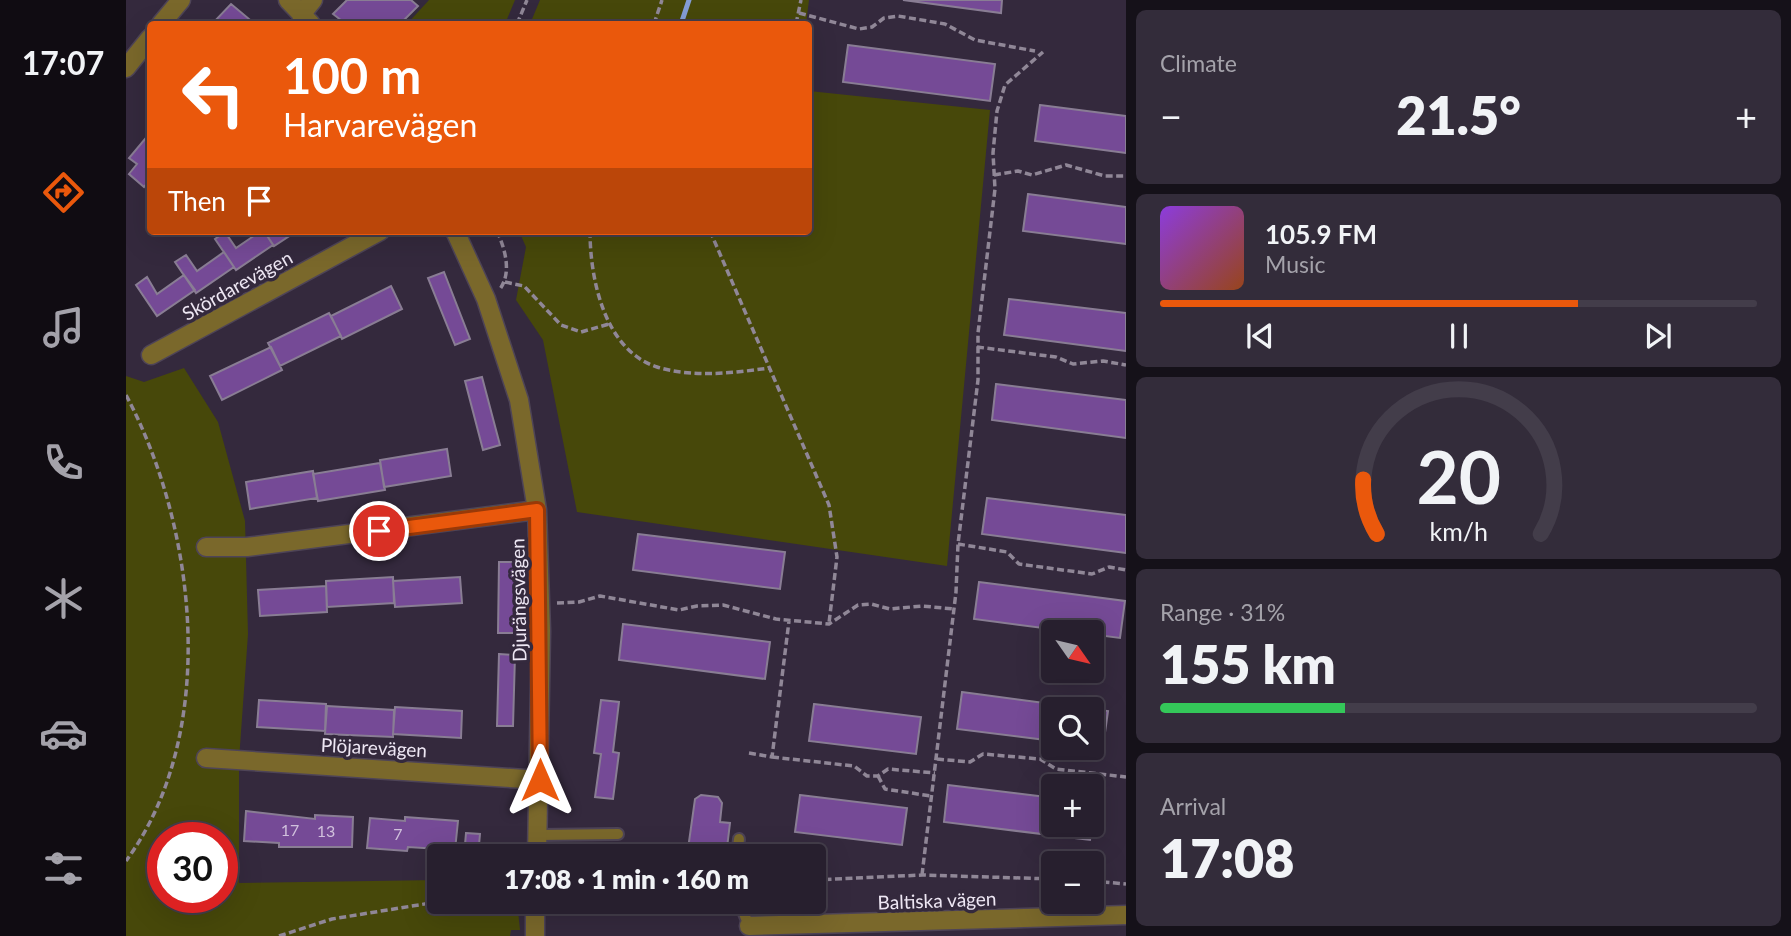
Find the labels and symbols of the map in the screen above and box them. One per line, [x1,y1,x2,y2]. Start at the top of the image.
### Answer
street label: Skördarevägen [178,245,296,325]
pin [349,501,409,561]
street label: Djurängsvägen [505,538,531,662]
north arrow [1041,620,1104,682]
street label: Plöjarevägen [320,733,428,761]
position arrow [503,743,577,817]
house number: 17 [281,820,299,839]
house number: 13 [317,821,335,840]
speed limit sign: 30 [147,822,238,913]
house number: 7 [393,824,403,843]
street label: Baltiska vägen [877,886,997,914]

